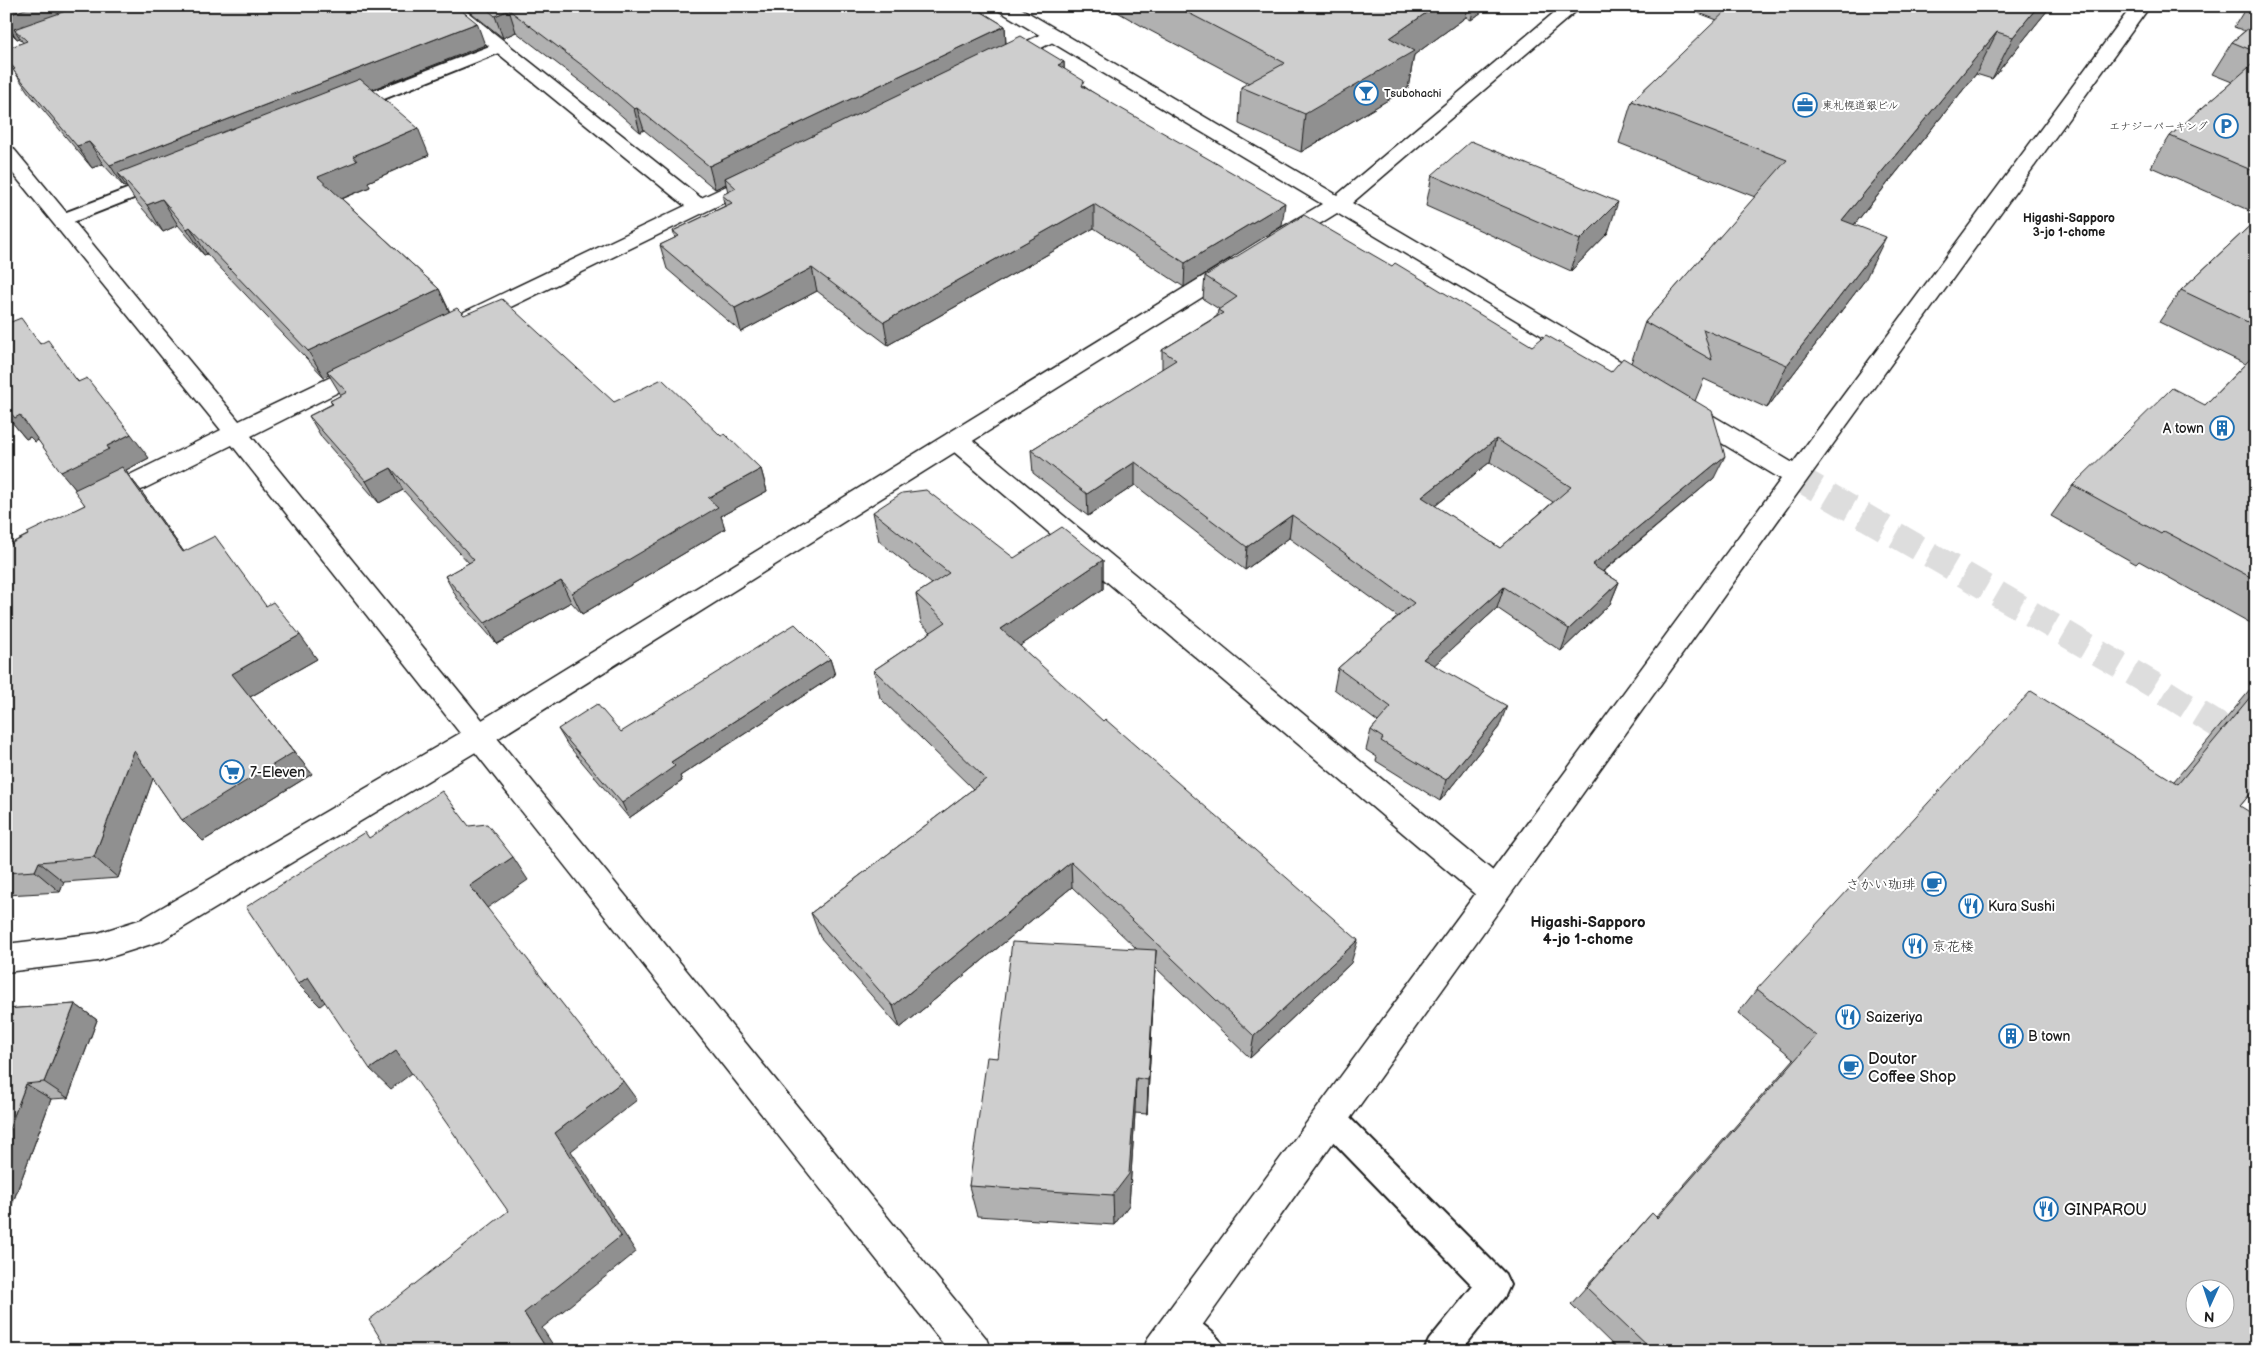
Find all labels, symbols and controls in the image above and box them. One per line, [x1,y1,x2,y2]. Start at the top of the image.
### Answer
bar icon: Tsubohachi [1353,80,1379,106]
place label: Tsubohachi [1384,87,1441,100]
office icon: 東札幌道銀ビル [1792,92,1818,118]
place label: 東札幌道銀ビル [1822,99,1899,112]
parking icon: エナジーパーキング [2213,113,2239,139]
place label: エナジーパーキング [2109,120,2208,133]
district label: Higashi-Sapporo 3-jo 1-chome [2023,211,2115,240]
building icon: A town [2209,415,2235,441]
place label: A town [2163,420,2204,437]
supermarket icon: 7-Eleven [219,759,245,785]
place label: 7-Eleven [250,764,305,781]
cafe icon: さかい珈琲 [1921,871,1947,897]
place label: さかい珈琲 [1846,876,1916,893]
restaurant icon: Kura Sushi [1958,893,1984,919]
place label: Kura Sushi [1988,898,2055,915]
district label: Higashi-Sapporo 4-jo 1-chome [1531,913,1646,949]
restaurant icon: 京花楼 [1902,933,1928,959]
place label: 京花楼 [1932,938,1974,955]
restaurant icon: Saizeriya [1835,1004,1861,1030]
place label: Saizeriya [1866,1009,1923,1026]
building icon: B town [1998,1023,2024,1049]
place label: B town [2028,1028,2071,1045]
place label: Doutor Coffee Shop [1868,1050,1956,1087]
cafe icon: Doutor Coffee Shop [1838,1054,1864,1080]
restaurant icon: GINPAROU [2033,1196,2059,1222]
place label: GINPAROU [2064,1201,2147,1220]
north arrow [2184,1280,2234,1330]
text: N [2204,1308,2215,1325]

